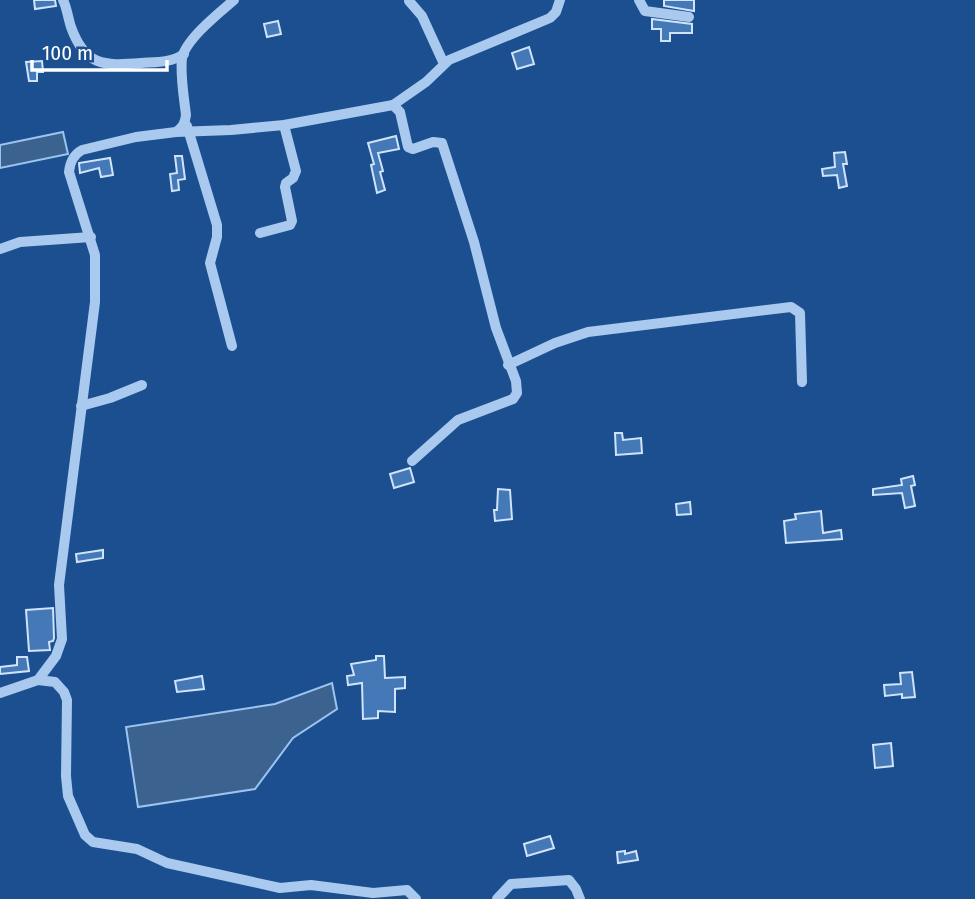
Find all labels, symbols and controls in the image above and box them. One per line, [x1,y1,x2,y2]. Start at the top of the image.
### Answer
scale bar [32,28,166,72]
text: 100 m [42,40,93,66]

